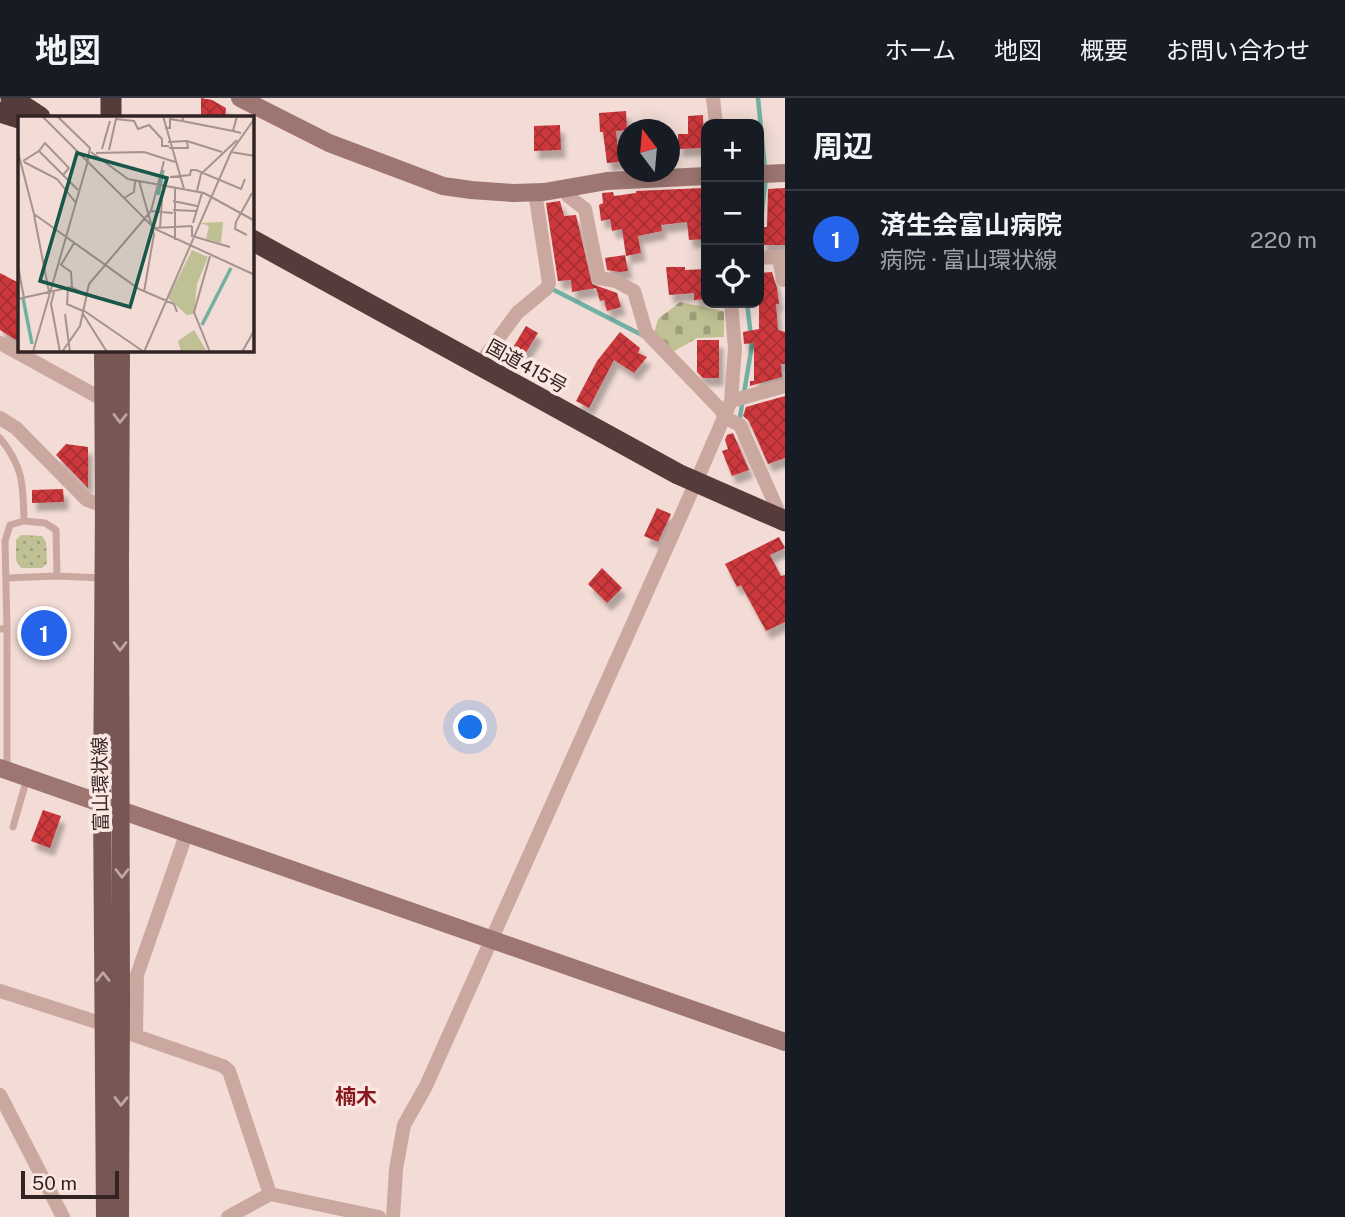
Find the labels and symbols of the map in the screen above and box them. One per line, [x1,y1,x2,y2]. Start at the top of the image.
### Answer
inset map [18,116,254,352]
north arrow [617,119,680,182]
street label: 国道415号 [483,335,571,397]
one-way arrow [112,413,128,424]
pin: 1 [21,607,67,659]
one-way arrow [112,641,128,651]
your location [453,710,487,744]
street label: 富山環状線 [88,736,112,832]
one-way arrow [114,868,130,879]
one-way arrow [95,972,111,982]
district label: 楠木 [335,1084,377,1109]
one-way arrow [113,1096,129,1106]
scale bar [21,1168,119,1200]

